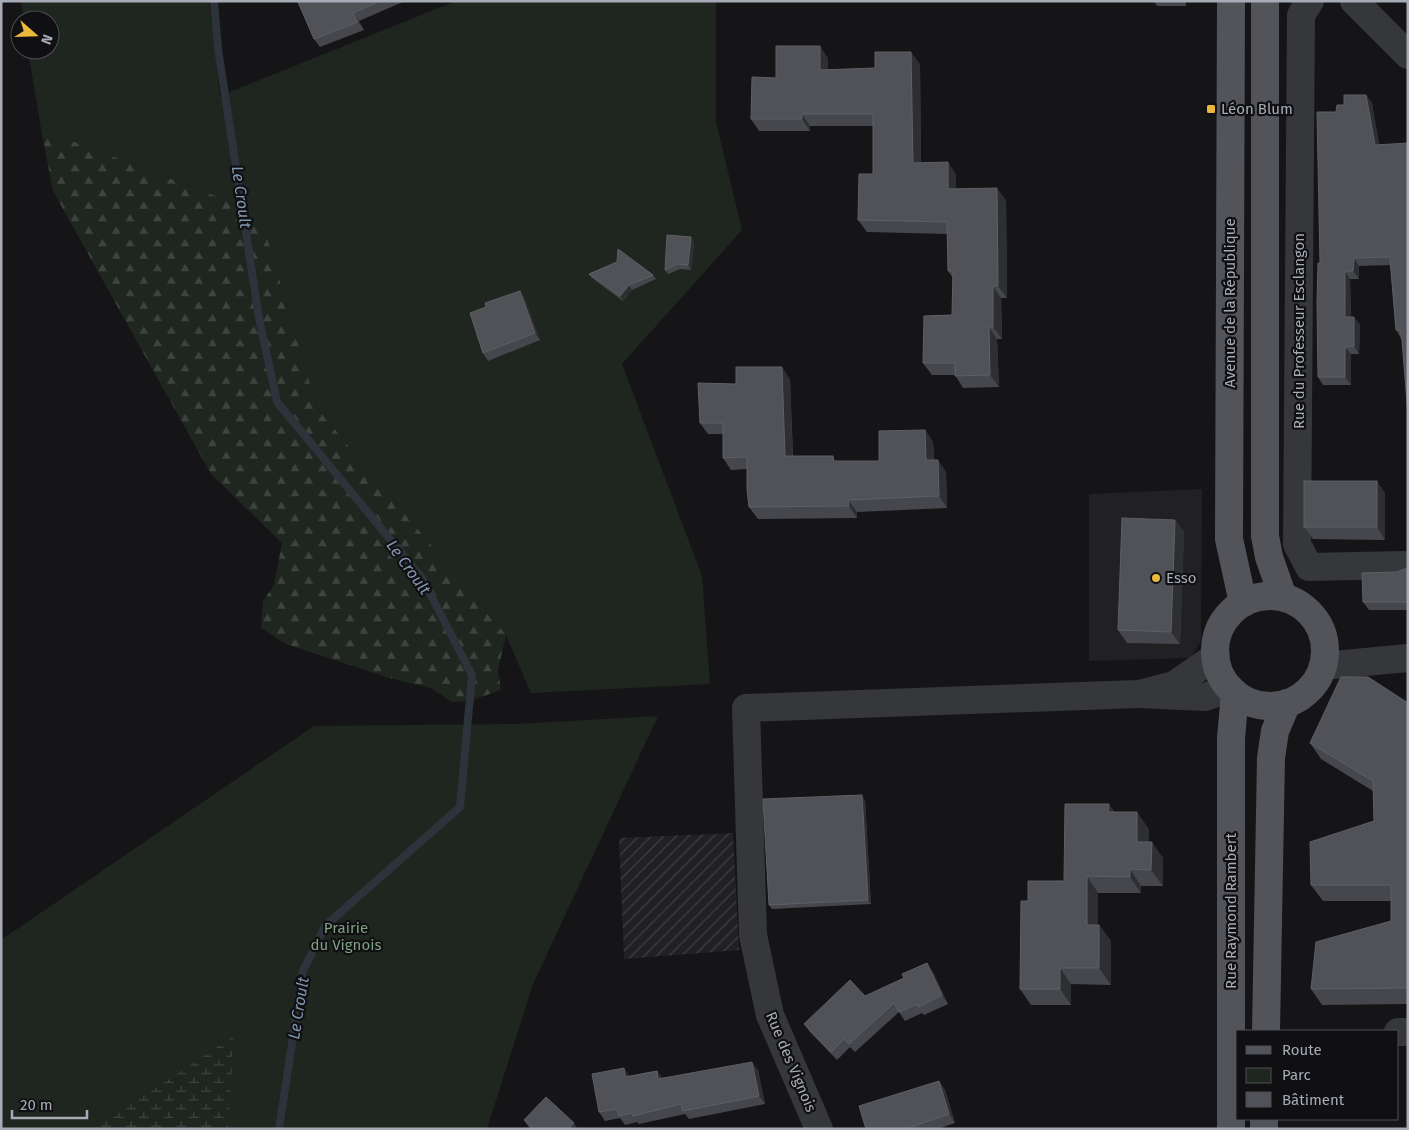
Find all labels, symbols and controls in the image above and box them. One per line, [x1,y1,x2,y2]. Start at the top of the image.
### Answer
north arrow [10,10,60,60]
text: N [37,32,56,47]
place label: Léon Blum [1221,100,1293,118]
marker: Léon Blum [1205,103,1217,115]
water label: Le Croult [228,165,255,230]
street label: Avenue de la République [1221,218,1239,388]
street label: Rue du Professeur Esclangon [1290,233,1308,429]
water label: Le Croult [382,536,435,599]
place label: Esso [1166,569,1197,587]
marker: Esso [1150,572,1162,584]
street label: Rue Raymond Rambert [1222,833,1240,989]
park label: Prairie du Vignois [311,919,381,954]
water label: Le Croult [284,975,313,1041]
street label: Rue des Vignois [762,1009,820,1115]
legend [1236,1030,1399,1120]
text: Route [1282,1041,1322,1059]
text: Parc [1282,1066,1311,1084]
scale bar [12,1088,88,1120]
text: Bâtiment [1282,1091,1345,1109]
text: 20 m [20,1096,53,1114]

